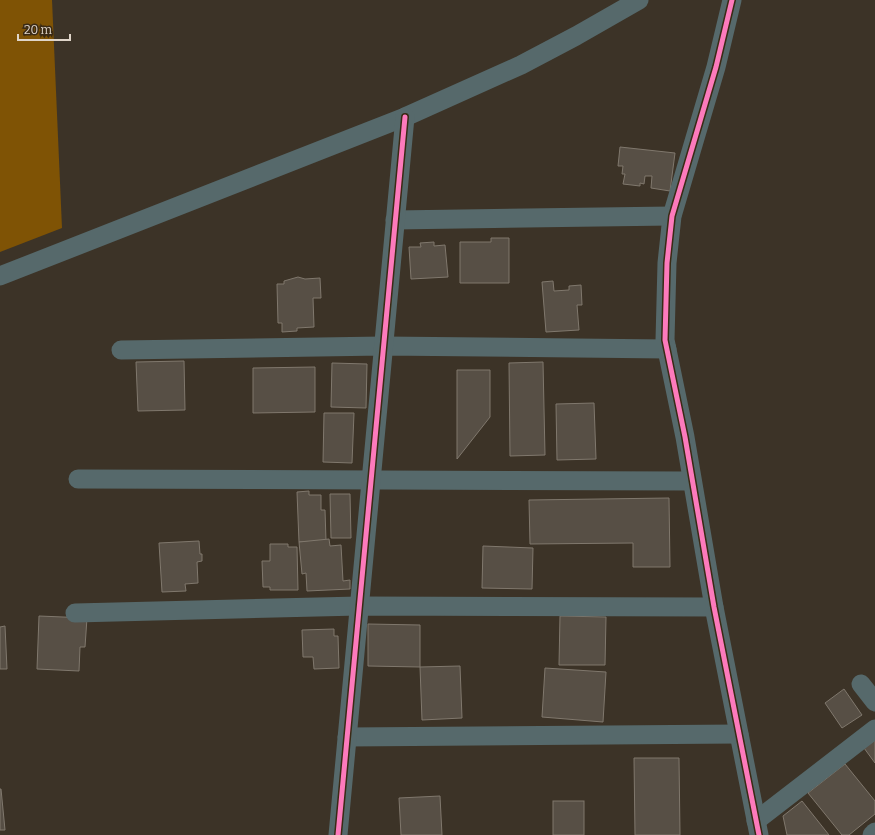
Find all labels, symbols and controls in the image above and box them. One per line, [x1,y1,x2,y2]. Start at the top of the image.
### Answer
scale bar [18,16,70,42]
text: 20 m [24,23,53,37]

